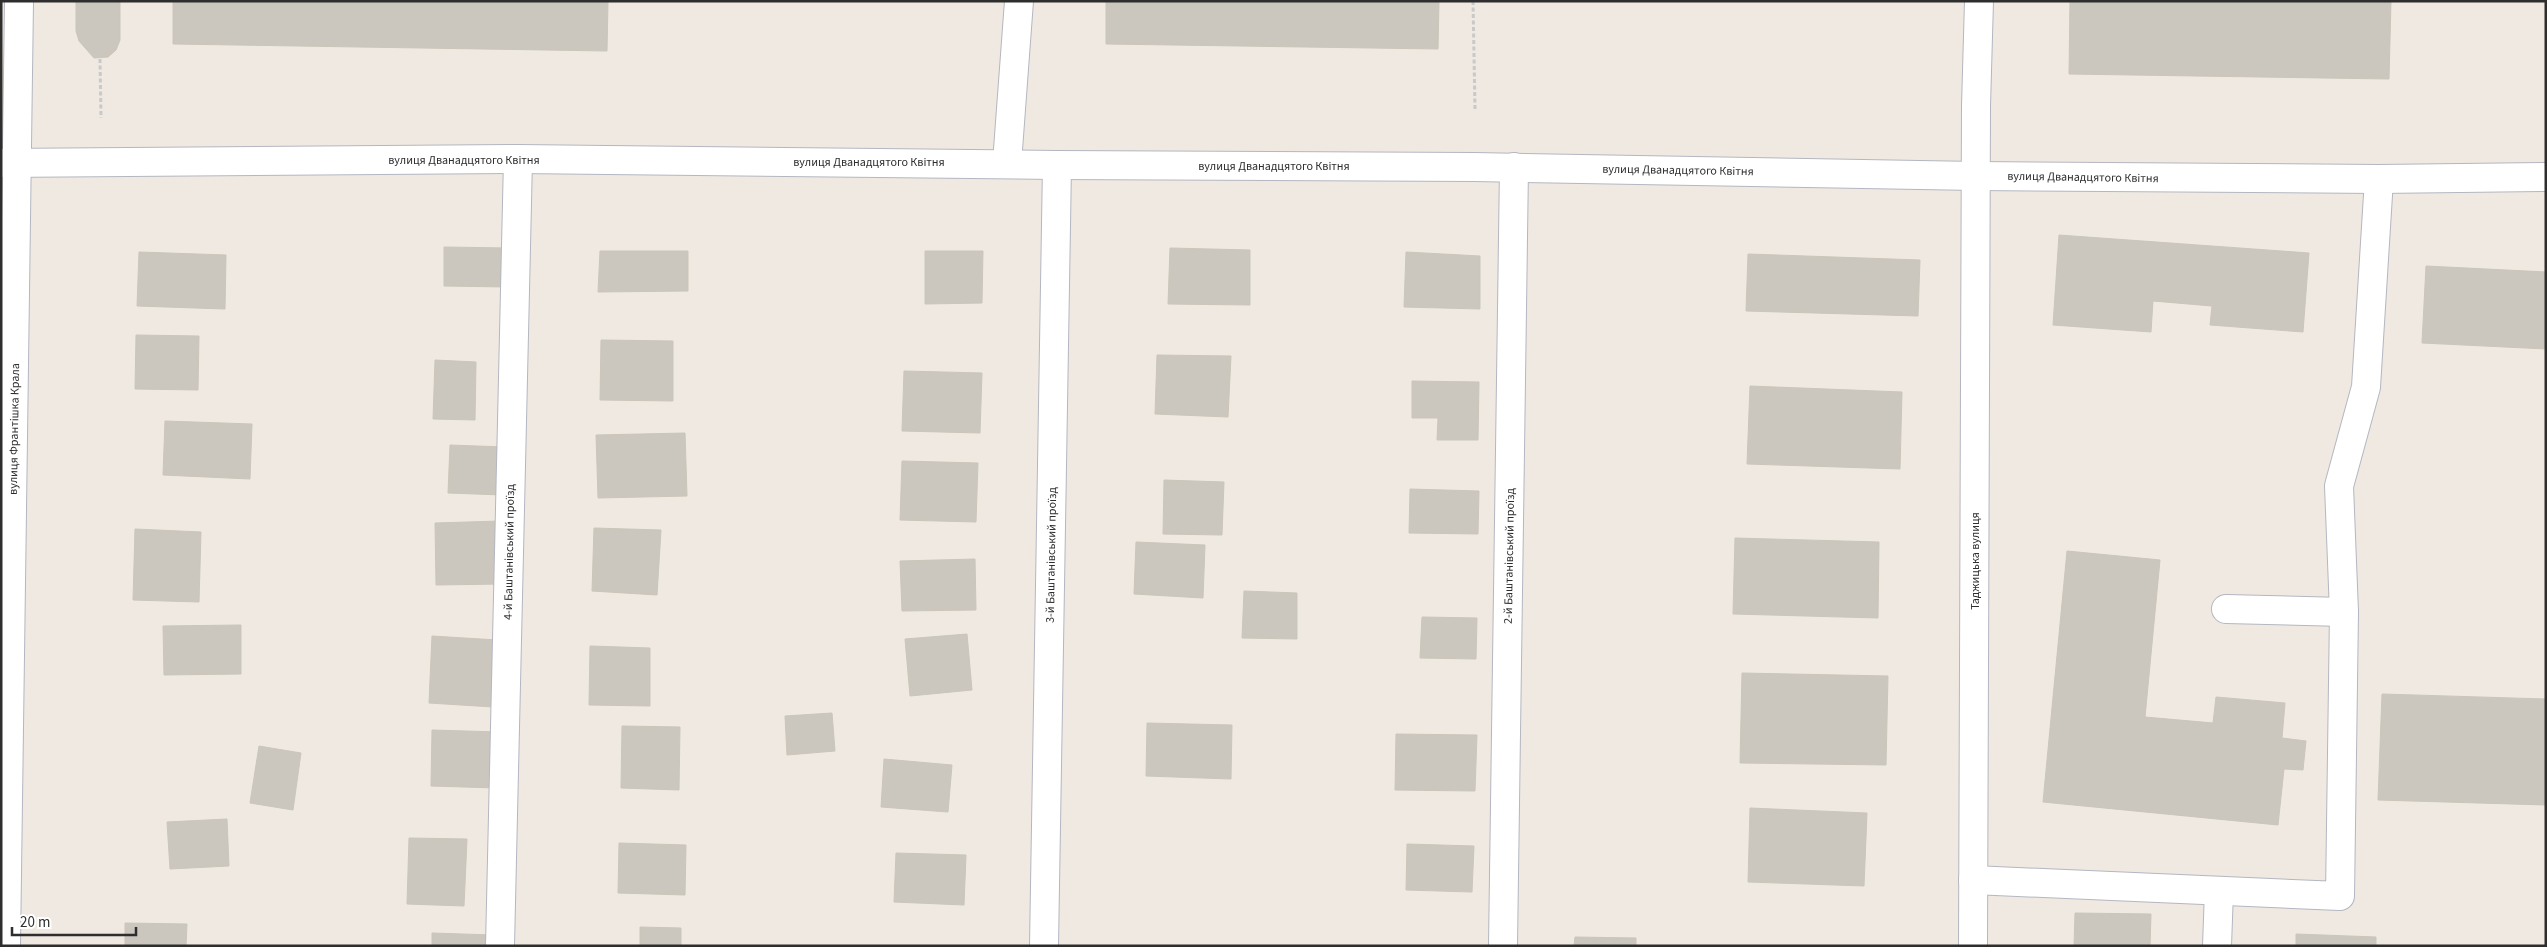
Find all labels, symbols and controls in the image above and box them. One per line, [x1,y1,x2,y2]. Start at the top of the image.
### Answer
street label: вулиця Дванадцятого Квітня [388,152,540,169]
street label: вулиця Дванадцятого Квітня [793,154,945,171]
street label: вулиця Дванадцятого Квітня [1198,158,1350,175]
street label: вулиця Дванадцятого Квітня [1602,161,1754,180]
street label: вулиця Дванадцятого Квітня [2007,168,2159,187]
street label: вулиця Франтішка Крала [5,363,24,495]
street label: 4-й Баштанівський проїзд [500,483,519,620]
street label: 3-й Баштанівський проїзд [1042,486,1061,623]
street label: 2-й Баштанівський проїзд [1500,487,1519,624]
street label: Таджицька вулиця [1967,512,1984,610]
scale bar [12,904,136,936]
text: 20 m [20,912,50,933]

